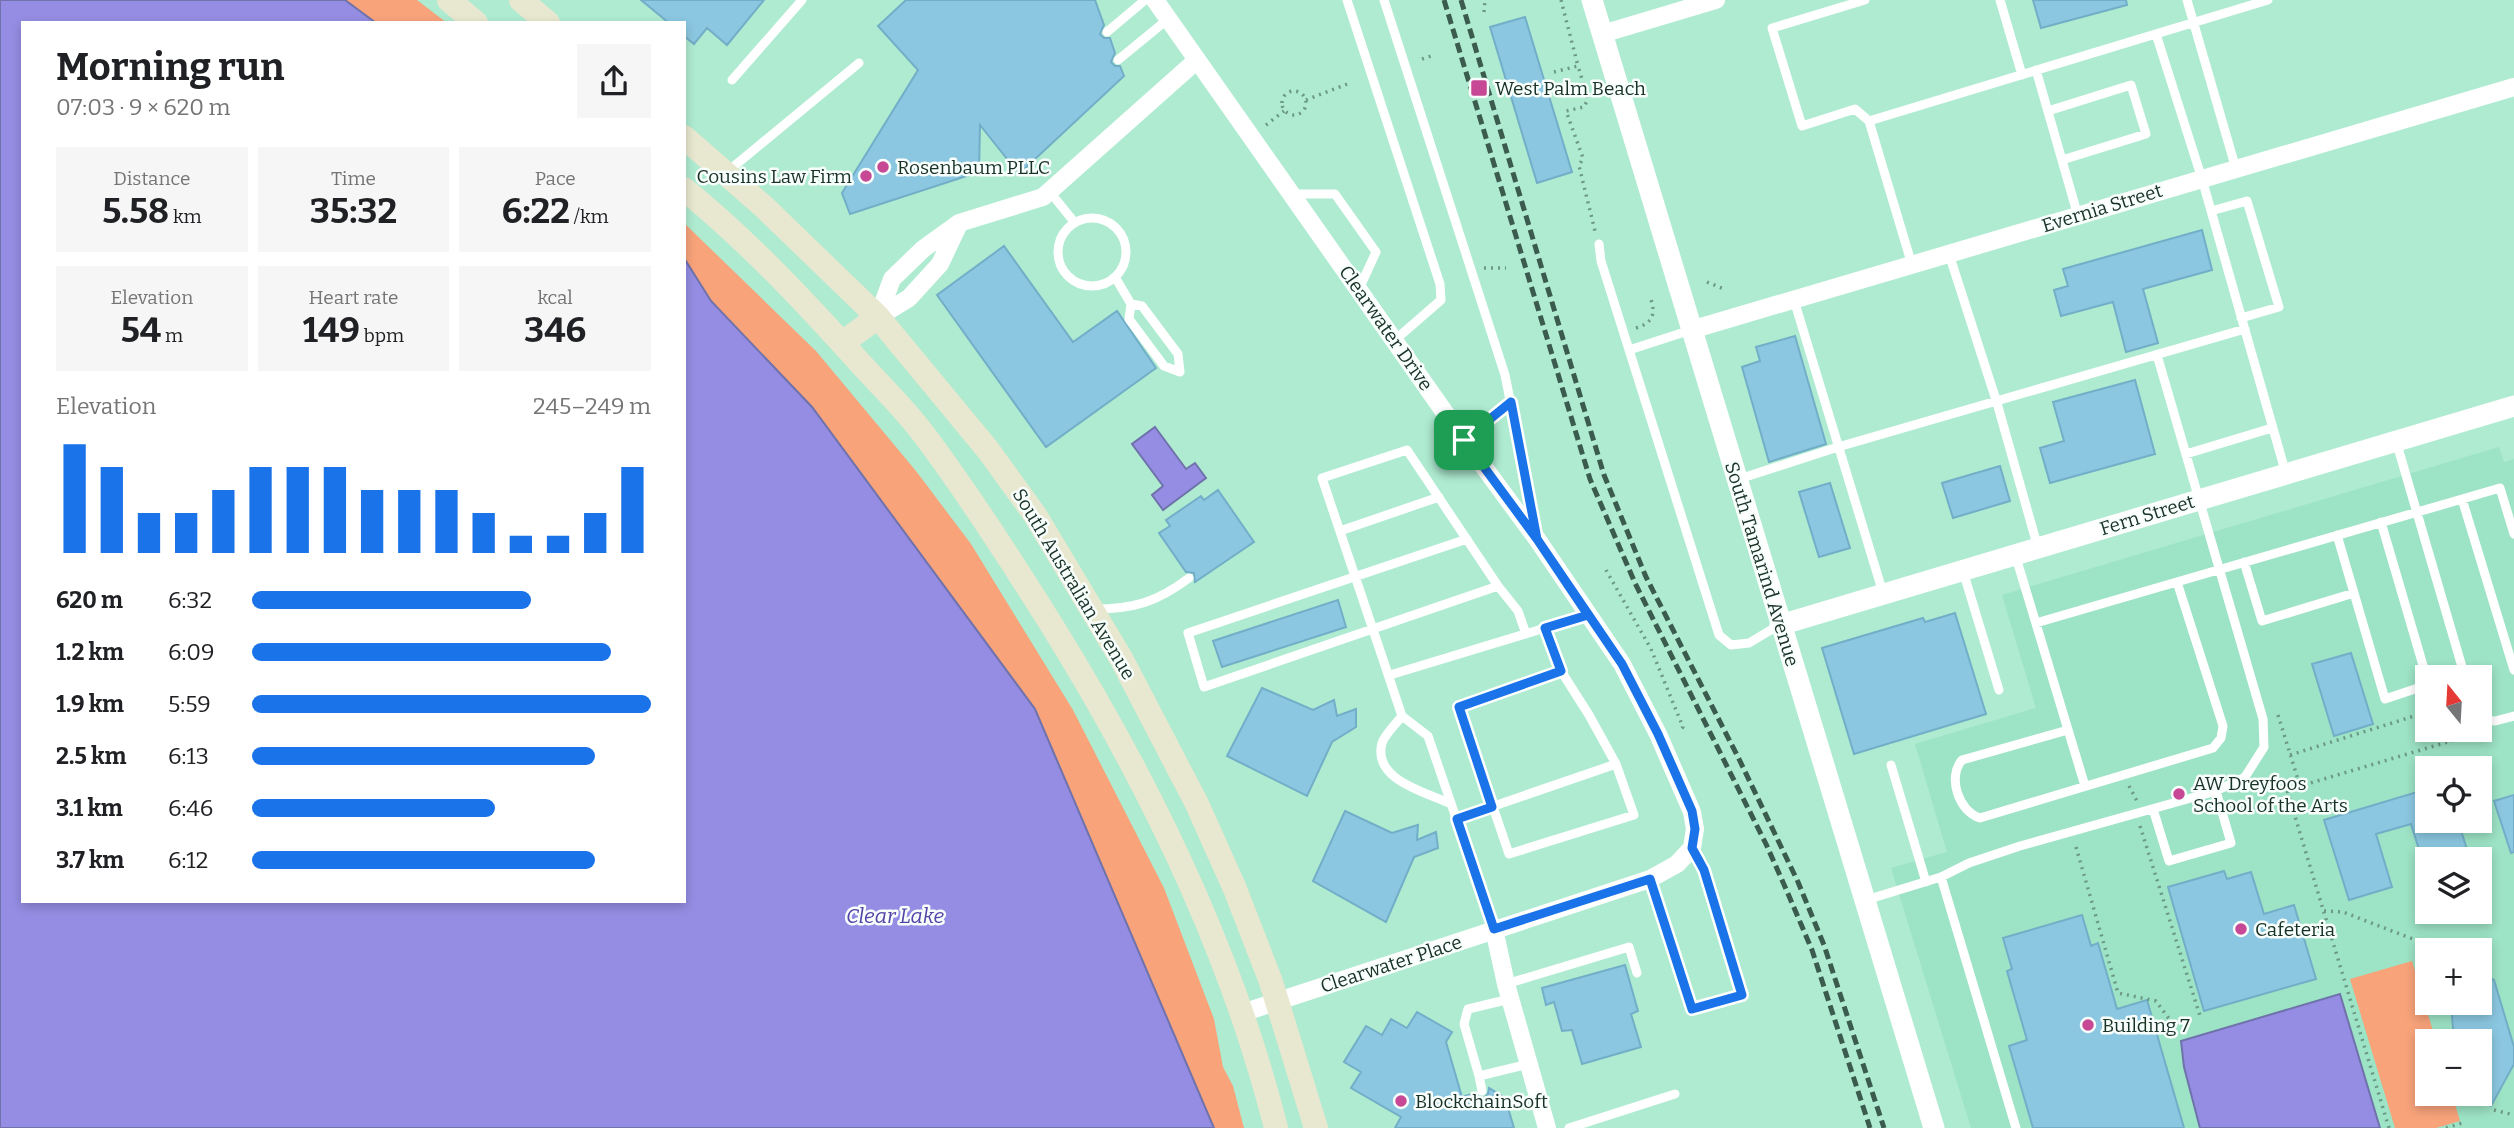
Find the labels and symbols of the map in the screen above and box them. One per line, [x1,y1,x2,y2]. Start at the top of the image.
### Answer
place label: West Palm Beach [1495,77,1646,100]
marker: West Palm Beach [1469,78,1489,98]
place label: Rosenbaum PLLC [897,156,1050,179]
marker: Rosenbaum PLLC [875,159,891,175]
place label: Cousins Law Firm [696,165,852,188]
marker: Cousins Law Firm [858,168,874,184]
street label: Evernia Street [2039,179,2165,237]
street label: Clearwater Drive [1334,261,1438,395]
pin [1434,410,1494,470]
street label: South Tamarind Avenue [1720,459,1804,669]
street label: South Australian Avenue [1008,484,1140,684]
street label: Fern Street [2097,490,2197,540]
north arrow [2415,665,2492,742]
place label: AW Dreyfoos School of the Arts [2193,772,2348,817]
marker: AW Dreyfoos School of the Arts [2171,786,2187,802]
water label: Clear Lake [846,903,944,929]
place label: Cafeteria [2255,918,2336,941]
marker: Cafeteria [2233,921,2249,937]
street label: Clearwater Place [1317,930,1465,998]
place label: Building 7 [2102,1014,2190,1037]
marker: Building 7 [2080,1017,2096,1033]
place label: BlockchainSoft [1415,1090,1548,1113]
marker: BlockchainSoft [1393,1093,1409,1109]

